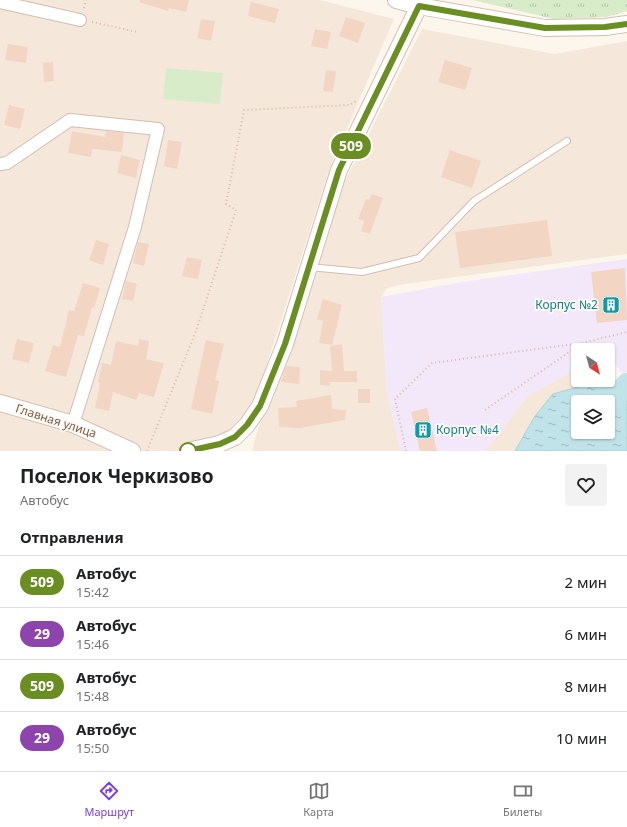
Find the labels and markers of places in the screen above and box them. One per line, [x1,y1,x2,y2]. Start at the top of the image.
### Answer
building icon: Корпус №2 [601,295,621,315]
place label: Корпус №2 [535,296,598,313]
building icon: Корпус №4 [413,420,433,440]
place label: Корпус №4 [436,421,499,438]
unlabelled marker [179,442,197,460]

